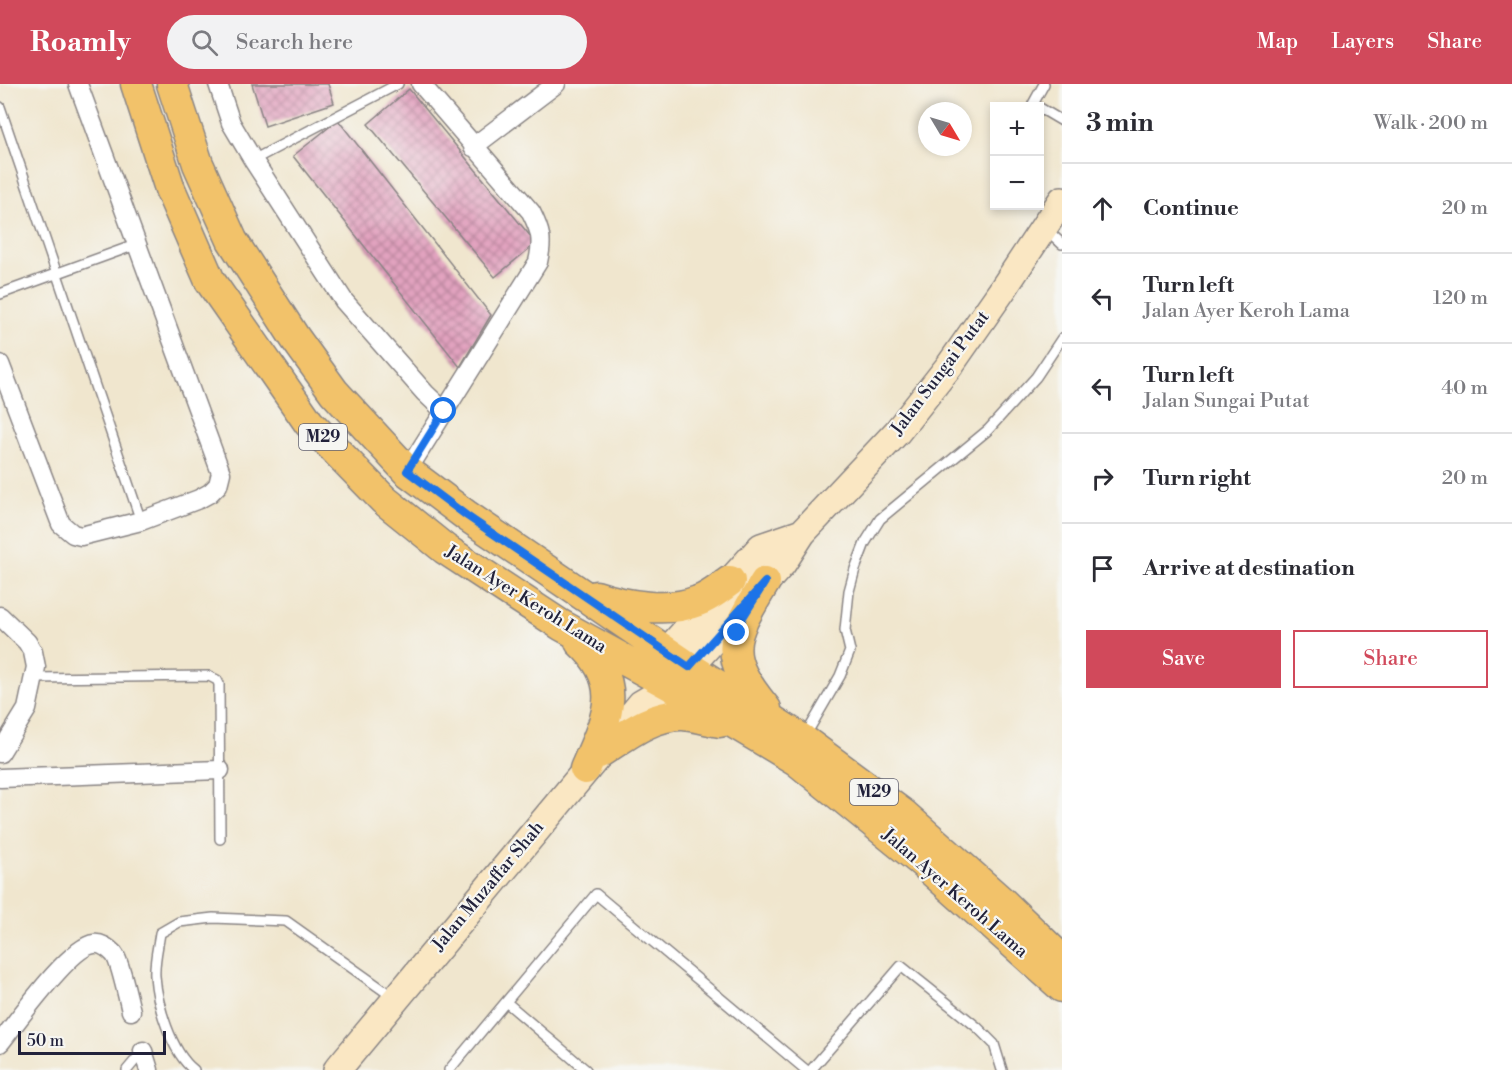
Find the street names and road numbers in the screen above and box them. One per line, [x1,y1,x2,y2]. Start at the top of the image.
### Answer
street label: Jalan Sungai Putat [885,306,995,441]
road number: M29 [299,424,347,450]
street label: Jalan Ayer Keroh Lama [440,539,612,659]
road number: M29 [850,779,898,805]
street label: Jalan Muzaffar Shah [426,816,549,956]
street label: Jalan Ayer Keroh Lama [876,823,1033,963]

